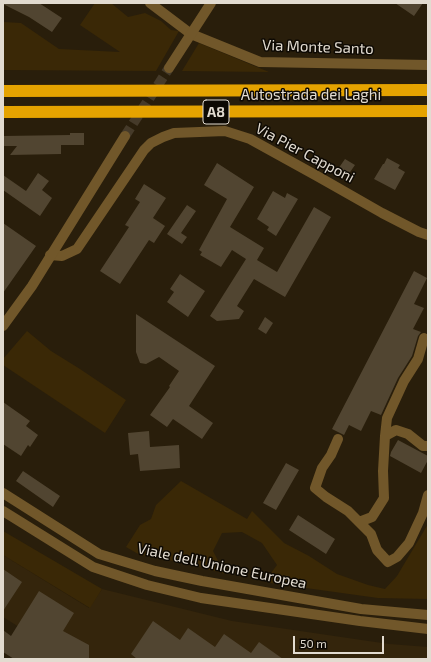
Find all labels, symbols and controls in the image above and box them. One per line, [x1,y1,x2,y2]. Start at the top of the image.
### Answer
street label: Via Monte Santo [262,36,374,58]
street label: Autostrada dei Laghi [241,86,381,104]
road number: A8 [203,100,229,124]
street label: Via Pier Capponi [252,119,358,187]
street label: Viale dell'Unione Europea [136,539,308,593]
scale bar [295,628,386,654]
text: 50 m [300,636,327,650]

